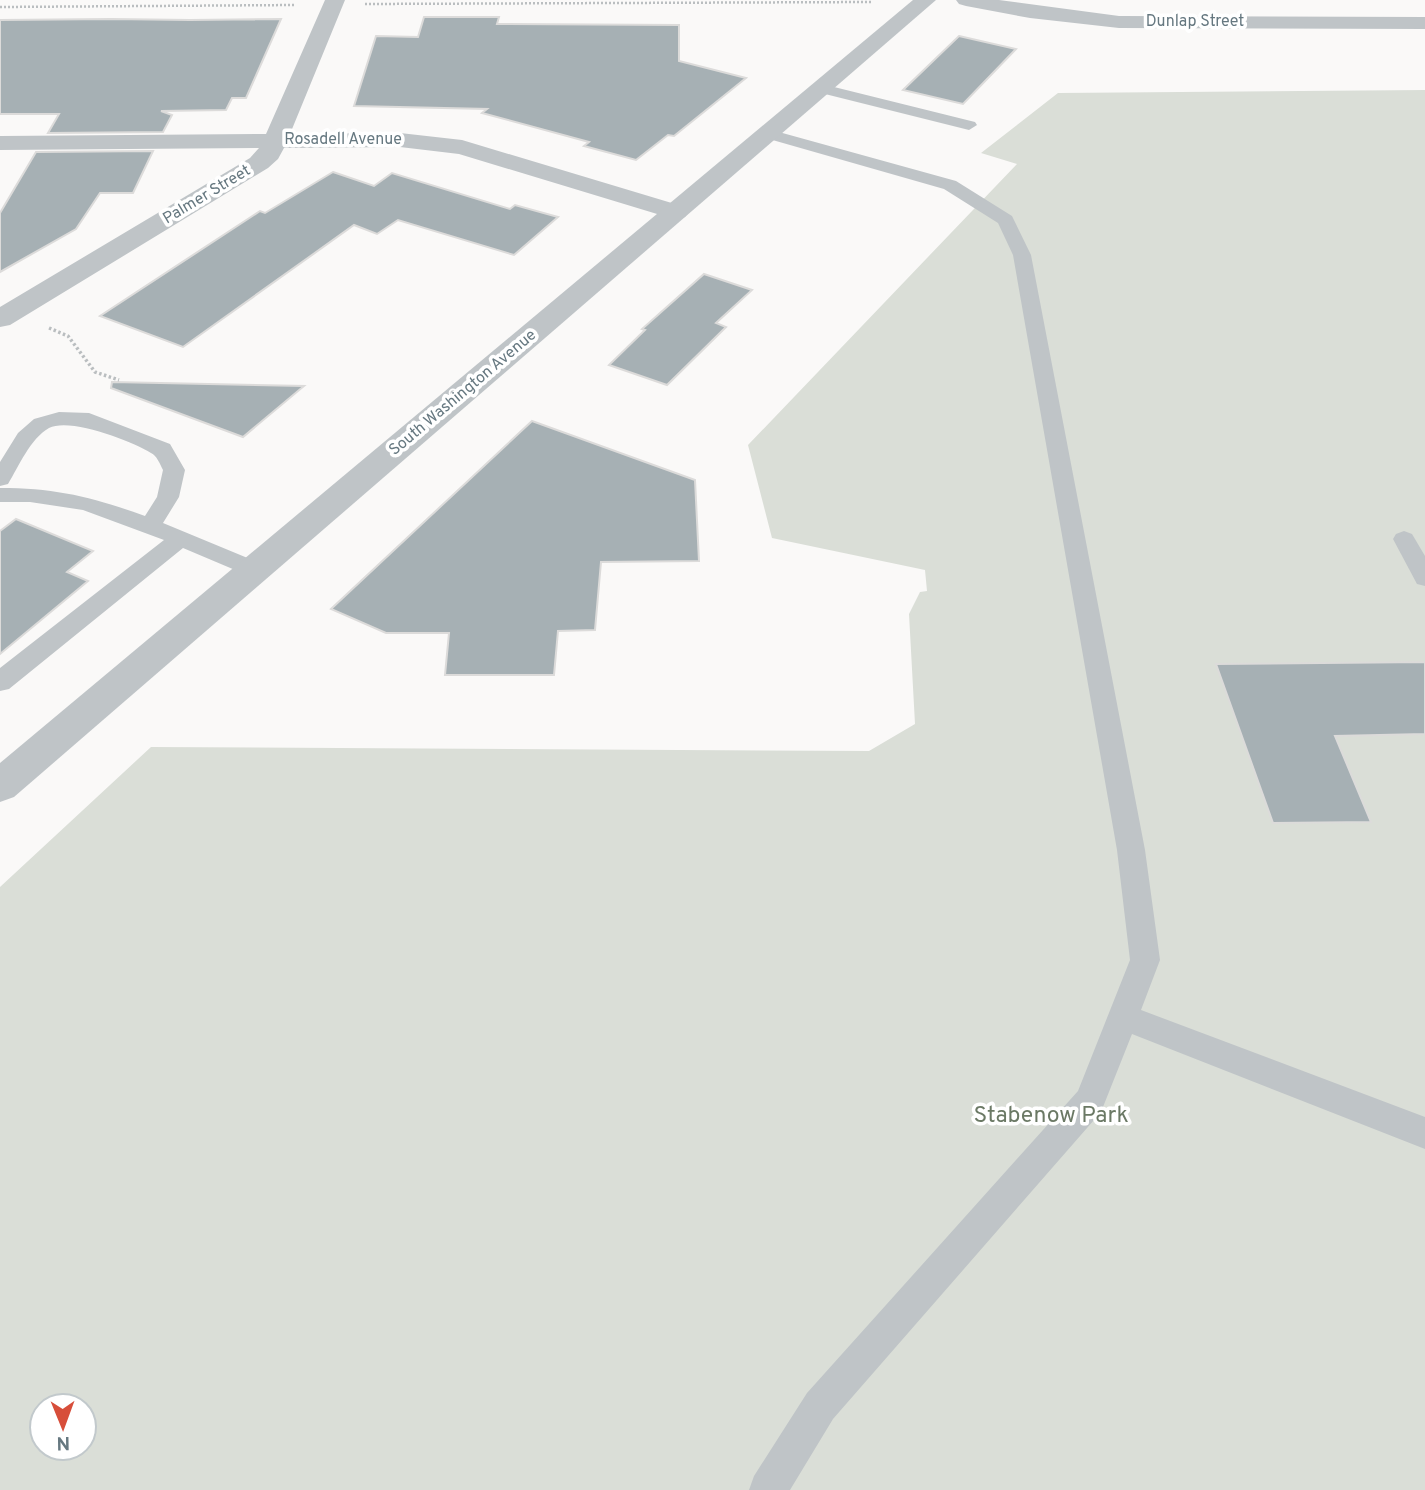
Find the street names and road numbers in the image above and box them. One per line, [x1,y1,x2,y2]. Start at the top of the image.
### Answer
street label: Dunlap Street [1146,12,1244,32]
street label: Rosadell Avenue [284,130,402,150]
street label: Palmer Street [159,161,255,229]
street label: South Washington Avenue [385,326,541,460]

